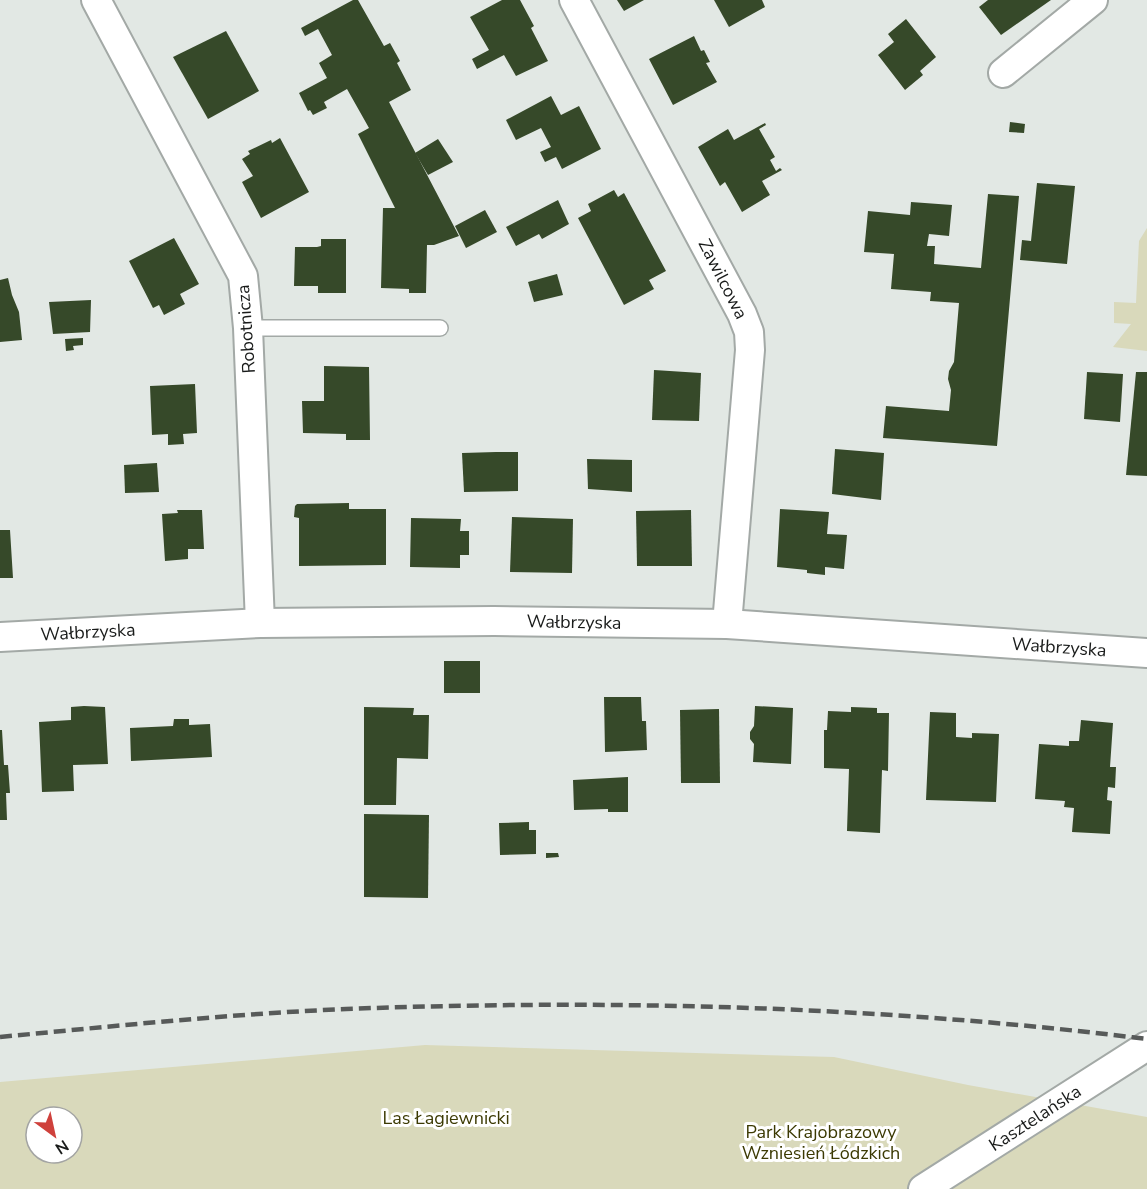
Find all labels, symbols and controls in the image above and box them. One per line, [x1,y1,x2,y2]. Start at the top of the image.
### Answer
street label: Zawilcowa [693,235,753,323]
street label: Robotnicza [231,284,261,374]
street label: Wałbrzyska [526,609,622,635]
street label: Wałbrzyska [40,618,136,646]
street label: Wałbrzyska [1011,632,1107,662]
street label: Kasztelańska [984,1079,1086,1157]
north arrow [24,1105,84,1165]
park label: Las Łagiewnicki [382,1106,510,1130]
park label: Park Krajobrazowy Wzniesień Łódzkich [742,1120,900,1165]
text: N [51,1134,73,1159]

